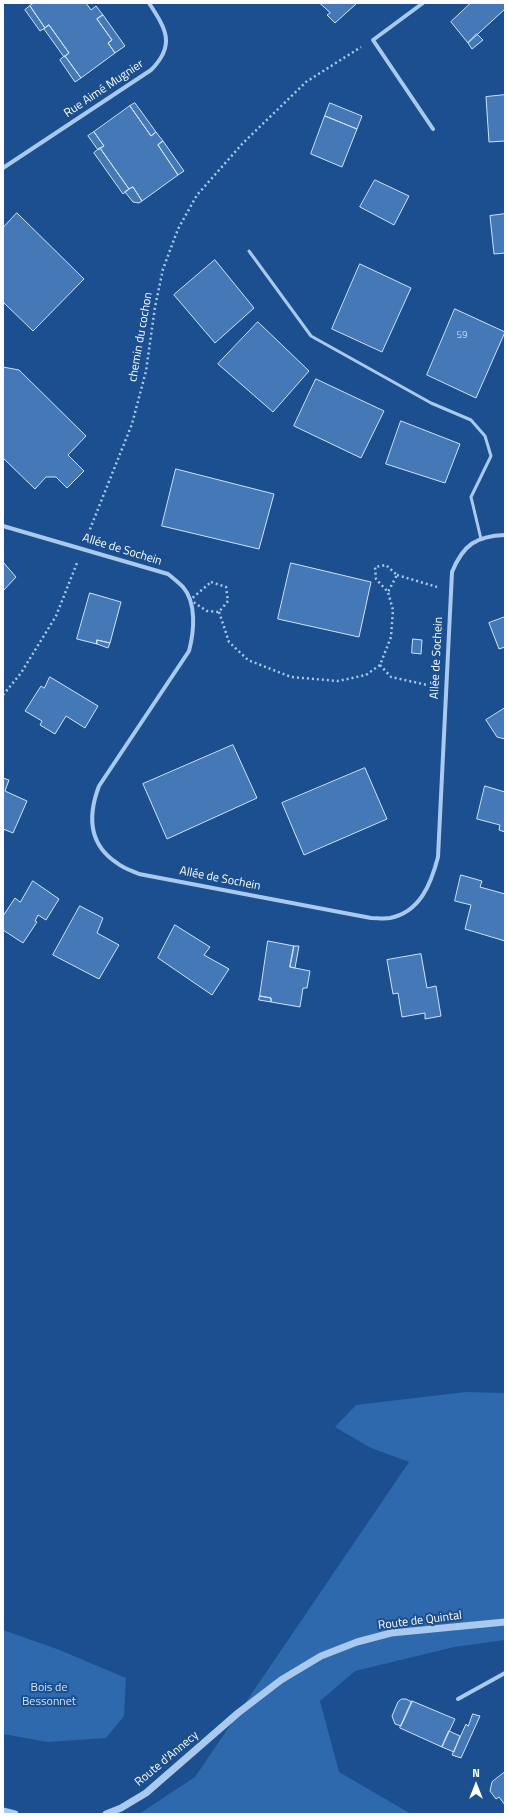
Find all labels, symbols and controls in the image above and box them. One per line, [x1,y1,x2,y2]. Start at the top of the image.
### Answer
street label: Rue Aimé Mugnier [61,57,147,121]
street label: chemin du cochon [126,291,156,383]
house number: 59 [456,330,468,342]
street label: Allée de Sochein [81,531,163,569]
street label: Allée de Sochein [428,617,446,699]
street label: Allée de Sochein [178,864,262,894]
street label: Route de Quintal [377,1609,463,1633]
park label: Bois de Bessonnet [22,1681,76,1709]
street label: Route d'Annecy [132,1728,202,1790]
north arrow [456,1765,496,1805]
text: N [472,1765,480,1781]

